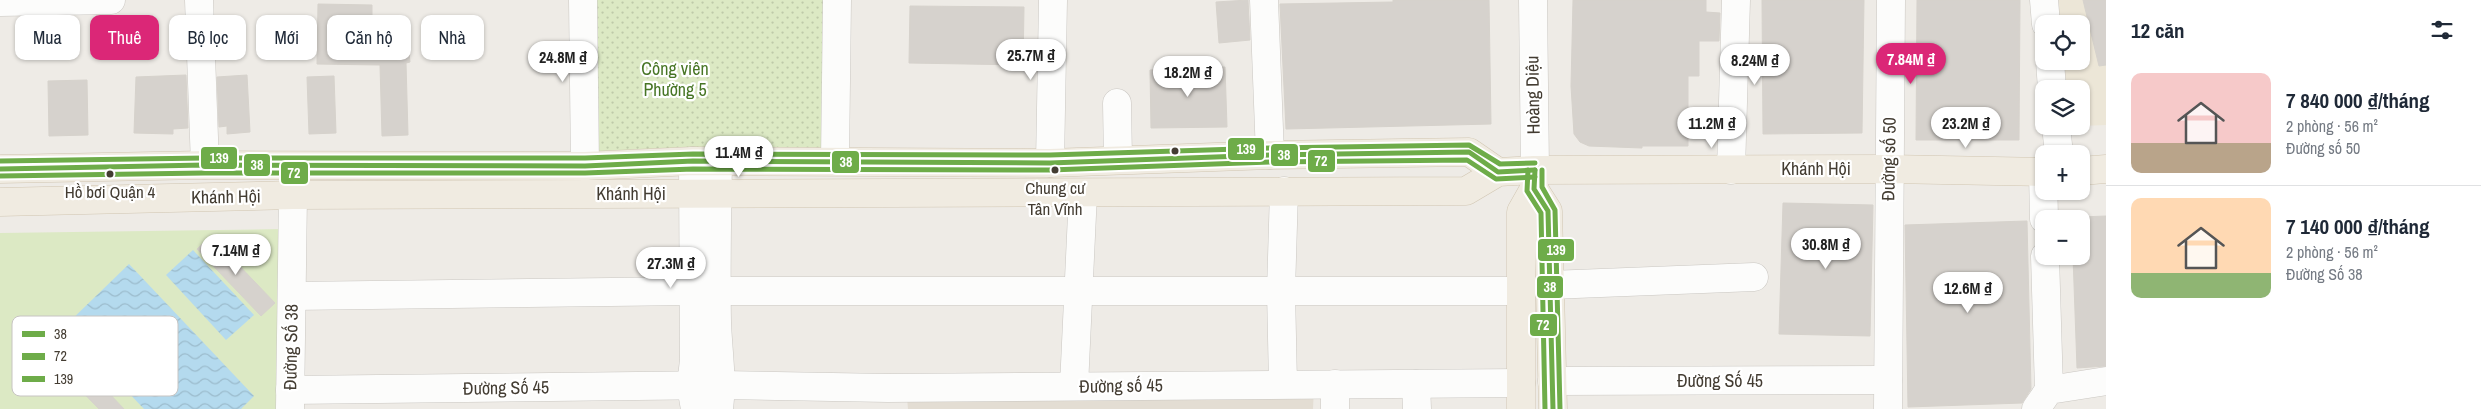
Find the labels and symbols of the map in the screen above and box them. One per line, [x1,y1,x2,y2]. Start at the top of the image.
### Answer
pin: 25.7M ₫ [985,38,1077,81]
pin: 24.8M ₫ [517,41,609,83]
pin: 7.84M ₫ [1865,42,1957,85]
pin: 8.24M ₫ [1709,44,1801,86]
street label: Hoàng Diệu [1519,55,1546,135]
park label: Công viên Phường 5 [641,56,709,102]
pin: 18.2M ₫ [1142,56,1234,98]
pin: 11.2M ₫ [1666,106,1758,149]
pin: 23.2M ₫ [1920,106,2012,149]
street label: Đường số 50 [1875,117,1902,201]
pin: 11.4M ₫ [693,136,785,178]
line badge: 139 [1227,137,1265,161]
text: 139 [1236,140,1256,158]
line badge: 38 [1270,143,1299,167]
line badge: 139 [200,146,238,170]
unlabelled marker [1170,146,1180,156]
text: 38 [1278,146,1290,164]
text: 139 [209,149,229,167]
line badge: 72 [1307,149,1336,173]
line badge: 38 [831,150,860,174]
text: 72 [1315,152,1327,170]
line badge: 38 [243,153,271,177]
text: 38 [840,153,852,171]
text: 38 [251,156,263,174]
street label: Khánh Hội [1781,156,1851,181]
line badge: 72 [280,161,309,185]
text: 72 [288,164,300,182]
marker: Chung cư Tân Vĩnh [1050,165,1060,175]
marker: Hồ bơi Quận 4 [105,169,115,179]
place label: Chung cư Tân Vĩnh [1025,176,1086,220]
place label: Hồ bơi Quận 4 [65,180,156,203]
street label: Khánh Hội [596,181,666,206]
street label: Khánh Hội [191,183,261,210]
pin: 30.8M ₫ [1780,228,1872,270]
pin: 7.14M ₫ [190,234,282,276]
line badge: 139 [1537,238,1575,262]
text: 139 [1546,241,1566,259]
pin: 27.3M ₫ [625,246,717,289]
pin: 12.6M ₫ [1922,272,2014,314]
line badge: 38 [1536,275,1564,299]
text: 38 [1544,278,1556,296]
street label: Đường Số 38 [277,304,304,390]
line badge: 72 [1529,313,1558,337]
legend [12,316,178,396]
text: 72 [1537,316,1549,334]
text: 38 [54,325,67,343]
text: 72 [54,347,67,365]
street label: Đường Số 45 [1677,368,1763,393]
text: 139 [54,370,73,388]
street label: Đường số 45 [1079,372,1163,399]
street label: Đường Số 45 [463,374,549,401]

